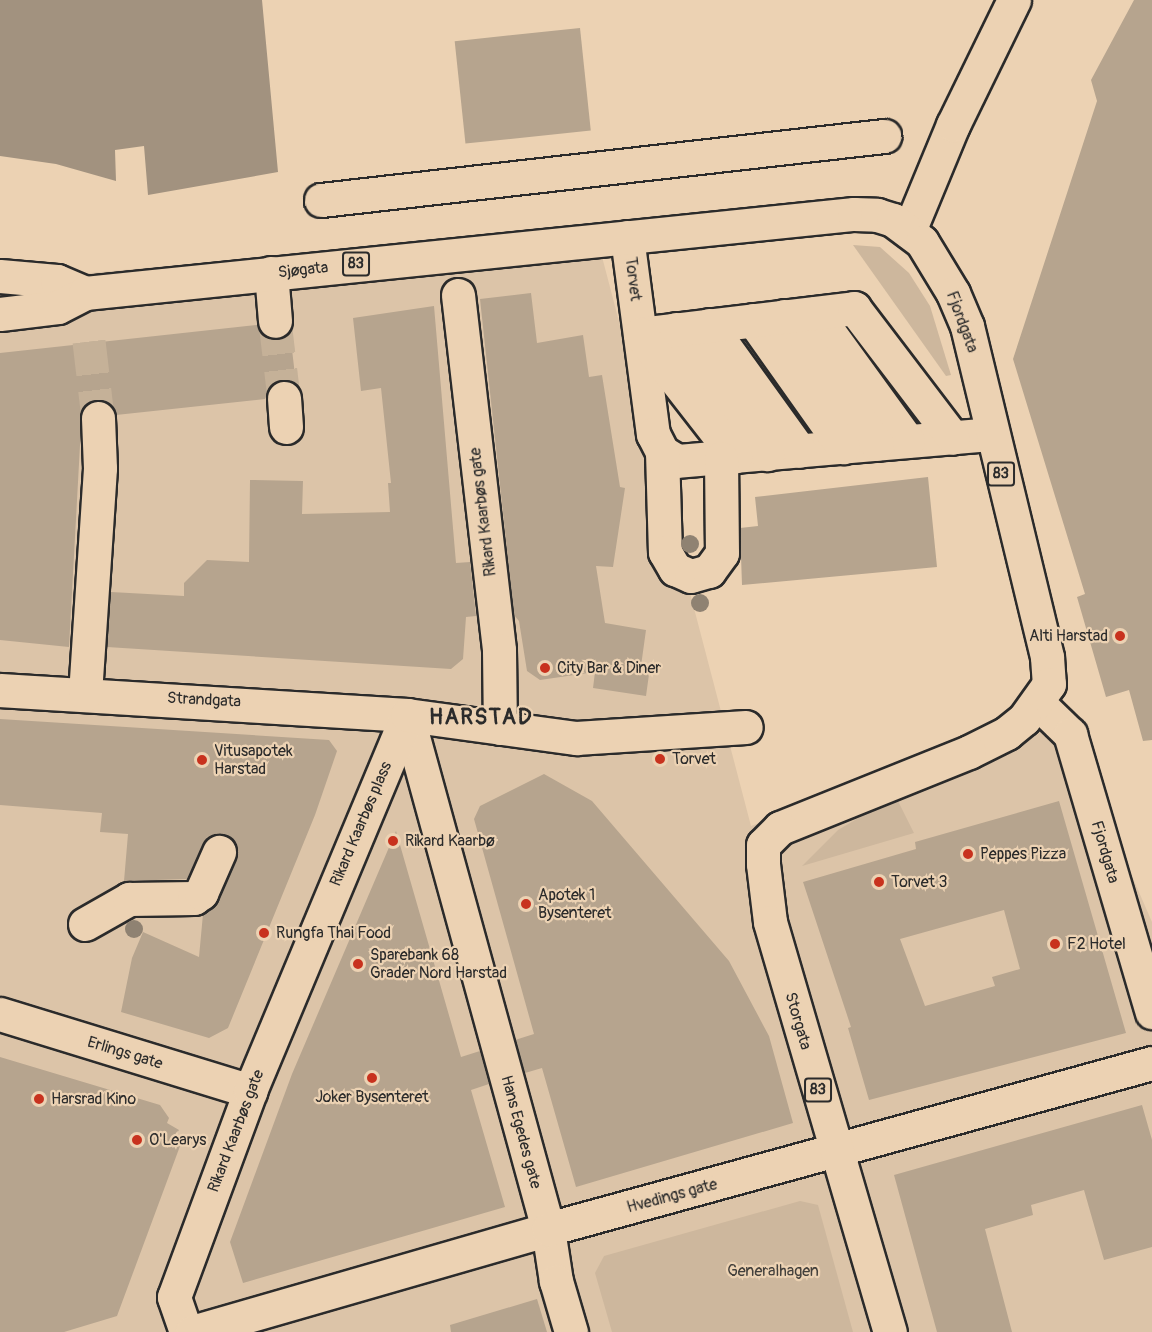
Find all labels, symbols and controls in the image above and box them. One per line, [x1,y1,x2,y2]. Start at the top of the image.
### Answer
road number: 83 [341,252,371,276]
street label: Torvet [621,256,645,302]
street label: Sjøgata [277,258,329,282]
street label: Fjordgata [942,289,982,355]
street label: Rikard Kaarbøs gate [466,447,500,577]
road number: 83 [986,462,1016,486]
place label: Alti Harstad [1029,626,1108,646]
marker: Alti Harstad [1113,629,1127,643]
place label: City Bar & Diner [557,658,661,678]
marker: City Bar & Diner [538,661,552,675]
street label: Strandgata [166,688,242,712]
district label: HARSTAD [429,705,533,731]
place label: Vitusapotek Harstad [214,741,293,779]
place label: Torvet [672,749,716,769]
marker: Torvet [653,752,667,766]
marker: Vitusapotek Harstad [195,753,209,767]
street label: Rikard Kaarbøs plass [326,759,396,889]
street label: Fjordgata [1087,819,1123,885]
place label: Rikard Kaarbø [405,831,495,851]
marker: Rikard Kaarbø [386,834,400,848]
place label: Peppes Pizza [980,844,1066,864]
marker: Peppes Pizza [961,847,975,861]
place label: Torvet 3 [891,872,947,892]
marker: Torvet 3 [872,875,886,889]
place label: Apotek 1 Bysenteret [538,885,612,923]
marker: Apotek 1 Bysenteret [519,897,533,911]
place label: Rungfa Thai Food [276,923,391,943]
marker: Rungfa Thai Food [257,926,271,940]
place label: F2 Hotel [1067,934,1126,954]
marker: F2 Hotel [1048,937,1062,951]
place label: Sparebank 68 Grader Nord Harstad [370,945,507,983]
marker: Sparebank 68 Grader Nord Harstad [351,957,365,971]
street label: Storgata [781,990,815,1052]
street label: Erlings gate [85,1032,165,1074]
street label: Rikard Kaarbøs gate [204,1067,268,1195]
marker: Joker Bysenteret [365,1071,379,1085]
street label: Hans Egedes gate [497,1073,545,1191]
road number: 83 [803,1078,833,1102]
place label: Joker Bysenteret [315,1087,429,1107]
place label: Harsrad Kino [51,1089,136,1109]
marker: Harsrad Kino [32,1092,46,1106]
place label: O'Learys [149,1130,206,1150]
marker: O'Learys [130,1133,144,1147]
street label: Hvedings gate [625,1175,719,1217]
park label: Generalhagen [727,1261,819,1281]

